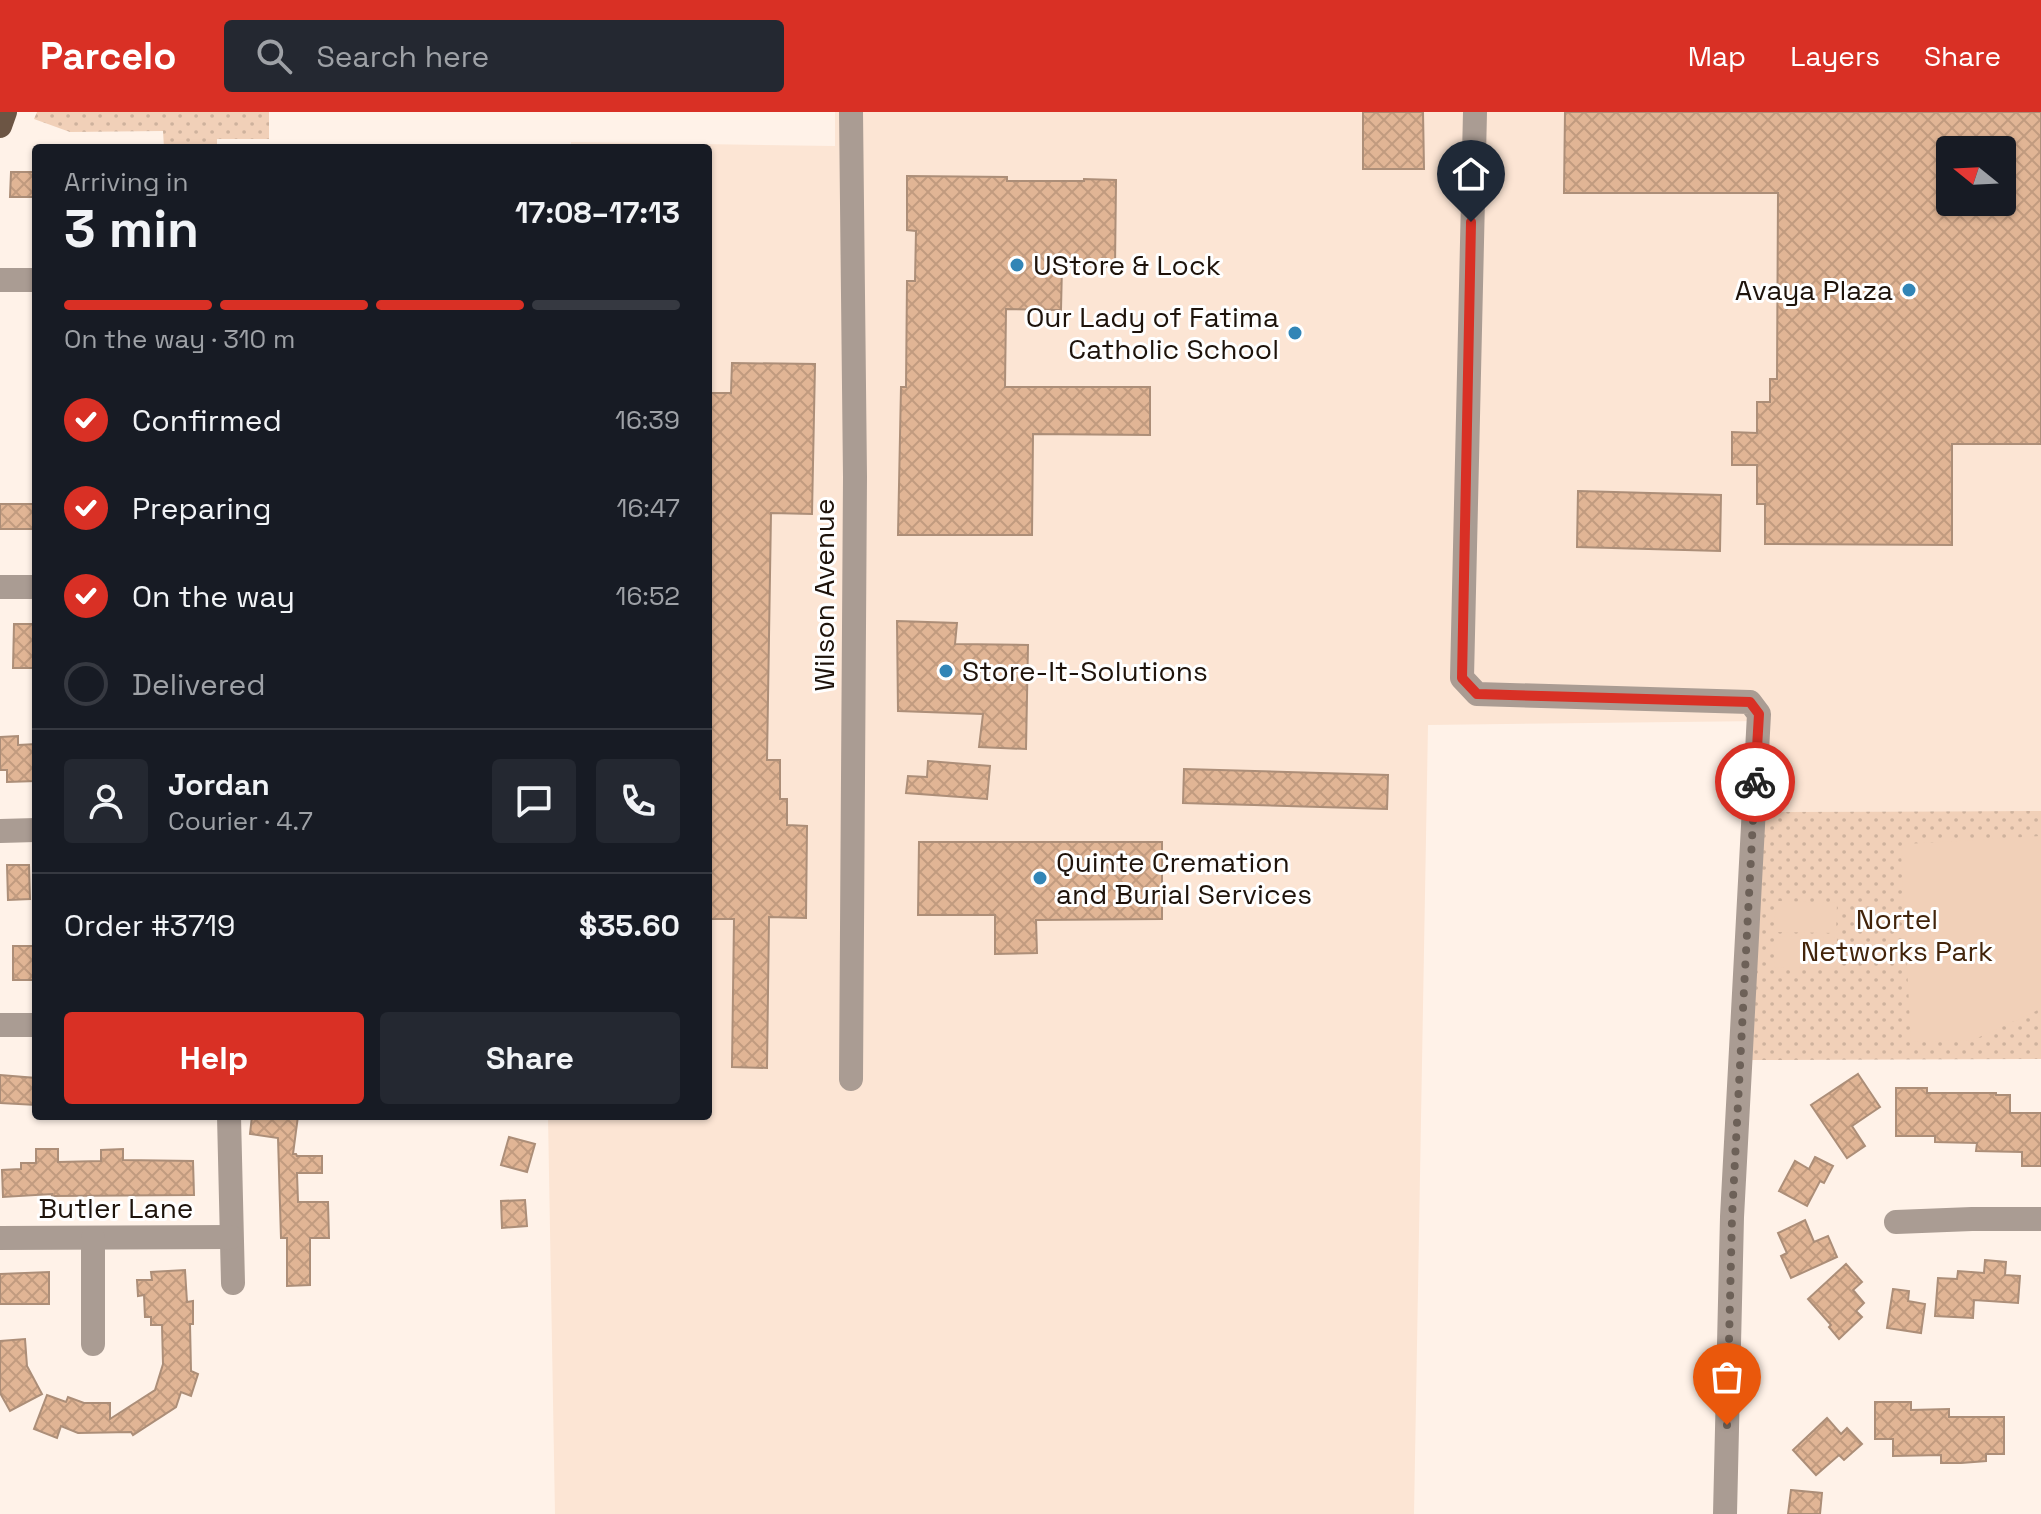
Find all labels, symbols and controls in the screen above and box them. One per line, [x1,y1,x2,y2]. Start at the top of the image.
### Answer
search box [224,20,784,92]
text: Parcelo [40,32,176,80]
icon: search [252,34,296,78]
text: Search here [316,37,489,76]
text: Map [1688,38,1746,74]
text: Layers [1790,38,1880,74]
text: Share [1924,38,2001,74]
north arrow [1936,136,2016,216]
map controls [1936,136,2016,216]
pin [1437,140,1505,222]
icon: home [1449,152,1493,196]
text: Arriving in [64,165,188,199]
text: 17:08–17:13 [515,193,680,232]
text: 3 min [64,196,199,262]
place label: UStore & Lock [1033,247,1221,283]
marker: UStore & Lock [1008,256,1026,274]
place label: Avaya Plaza [1735,272,1893,308]
marker: Avaya Plaza [1900,281,1918,299]
place label: Our Lady of Fatima Catholic School [1026,299,1279,367]
text: On the way · 310 m [64,322,295,356]
marker: Our Lady of Fatima Catholic School [1286,324,1304,342]
icon: check [64,398,108,442]
text: Confirmed [132,401,282,440]
text: 16:39 [615,403,680,437]
icon: check [64,486,108,530]
text: Preparing [132,489,271,528]
text: 16:47 [617,491,680,525]
street label: Wilson Avenue [806,498,842,692]
icon: check [64,574,108,618]
text: On the way [132,577,295,616]
text: 16:52 [616,579,680,613]
place label: Store-It-Solutions [962,653,1208,689]
marker: Store-It-Solutions [937,662,955,680]
text: Delivered [132,665,266,704]
courier [1715,742,1795,822]
button: person [64,759,148,843]
button: chat [492,759,576,843]
button: phone [596,759,680,843]
icon: bike [1733,760,1777,804]
text: Jordan [168,765,270,804]
text: Courier · 4.7 [168,804,313,838]
place label: Quinte Cremation and Burial Services [1056,844,1312,912]
marker: Quinte Cremation and Burial Services [1031,869,1049,887]
park label: Nortel Networks Park [1801,901,1993,969]
text: Order #3719 [64,906,235,945]
text: $35.60 [579,906,680,945]
button: Help [64,1012,364,1104]
button: Share [380,1012,680,1104]
street label: Butler Lane [39,1190,193,1226]
pin [1693,1343,1761,1425]
icon: bag [1705,1355,1749,1399]

